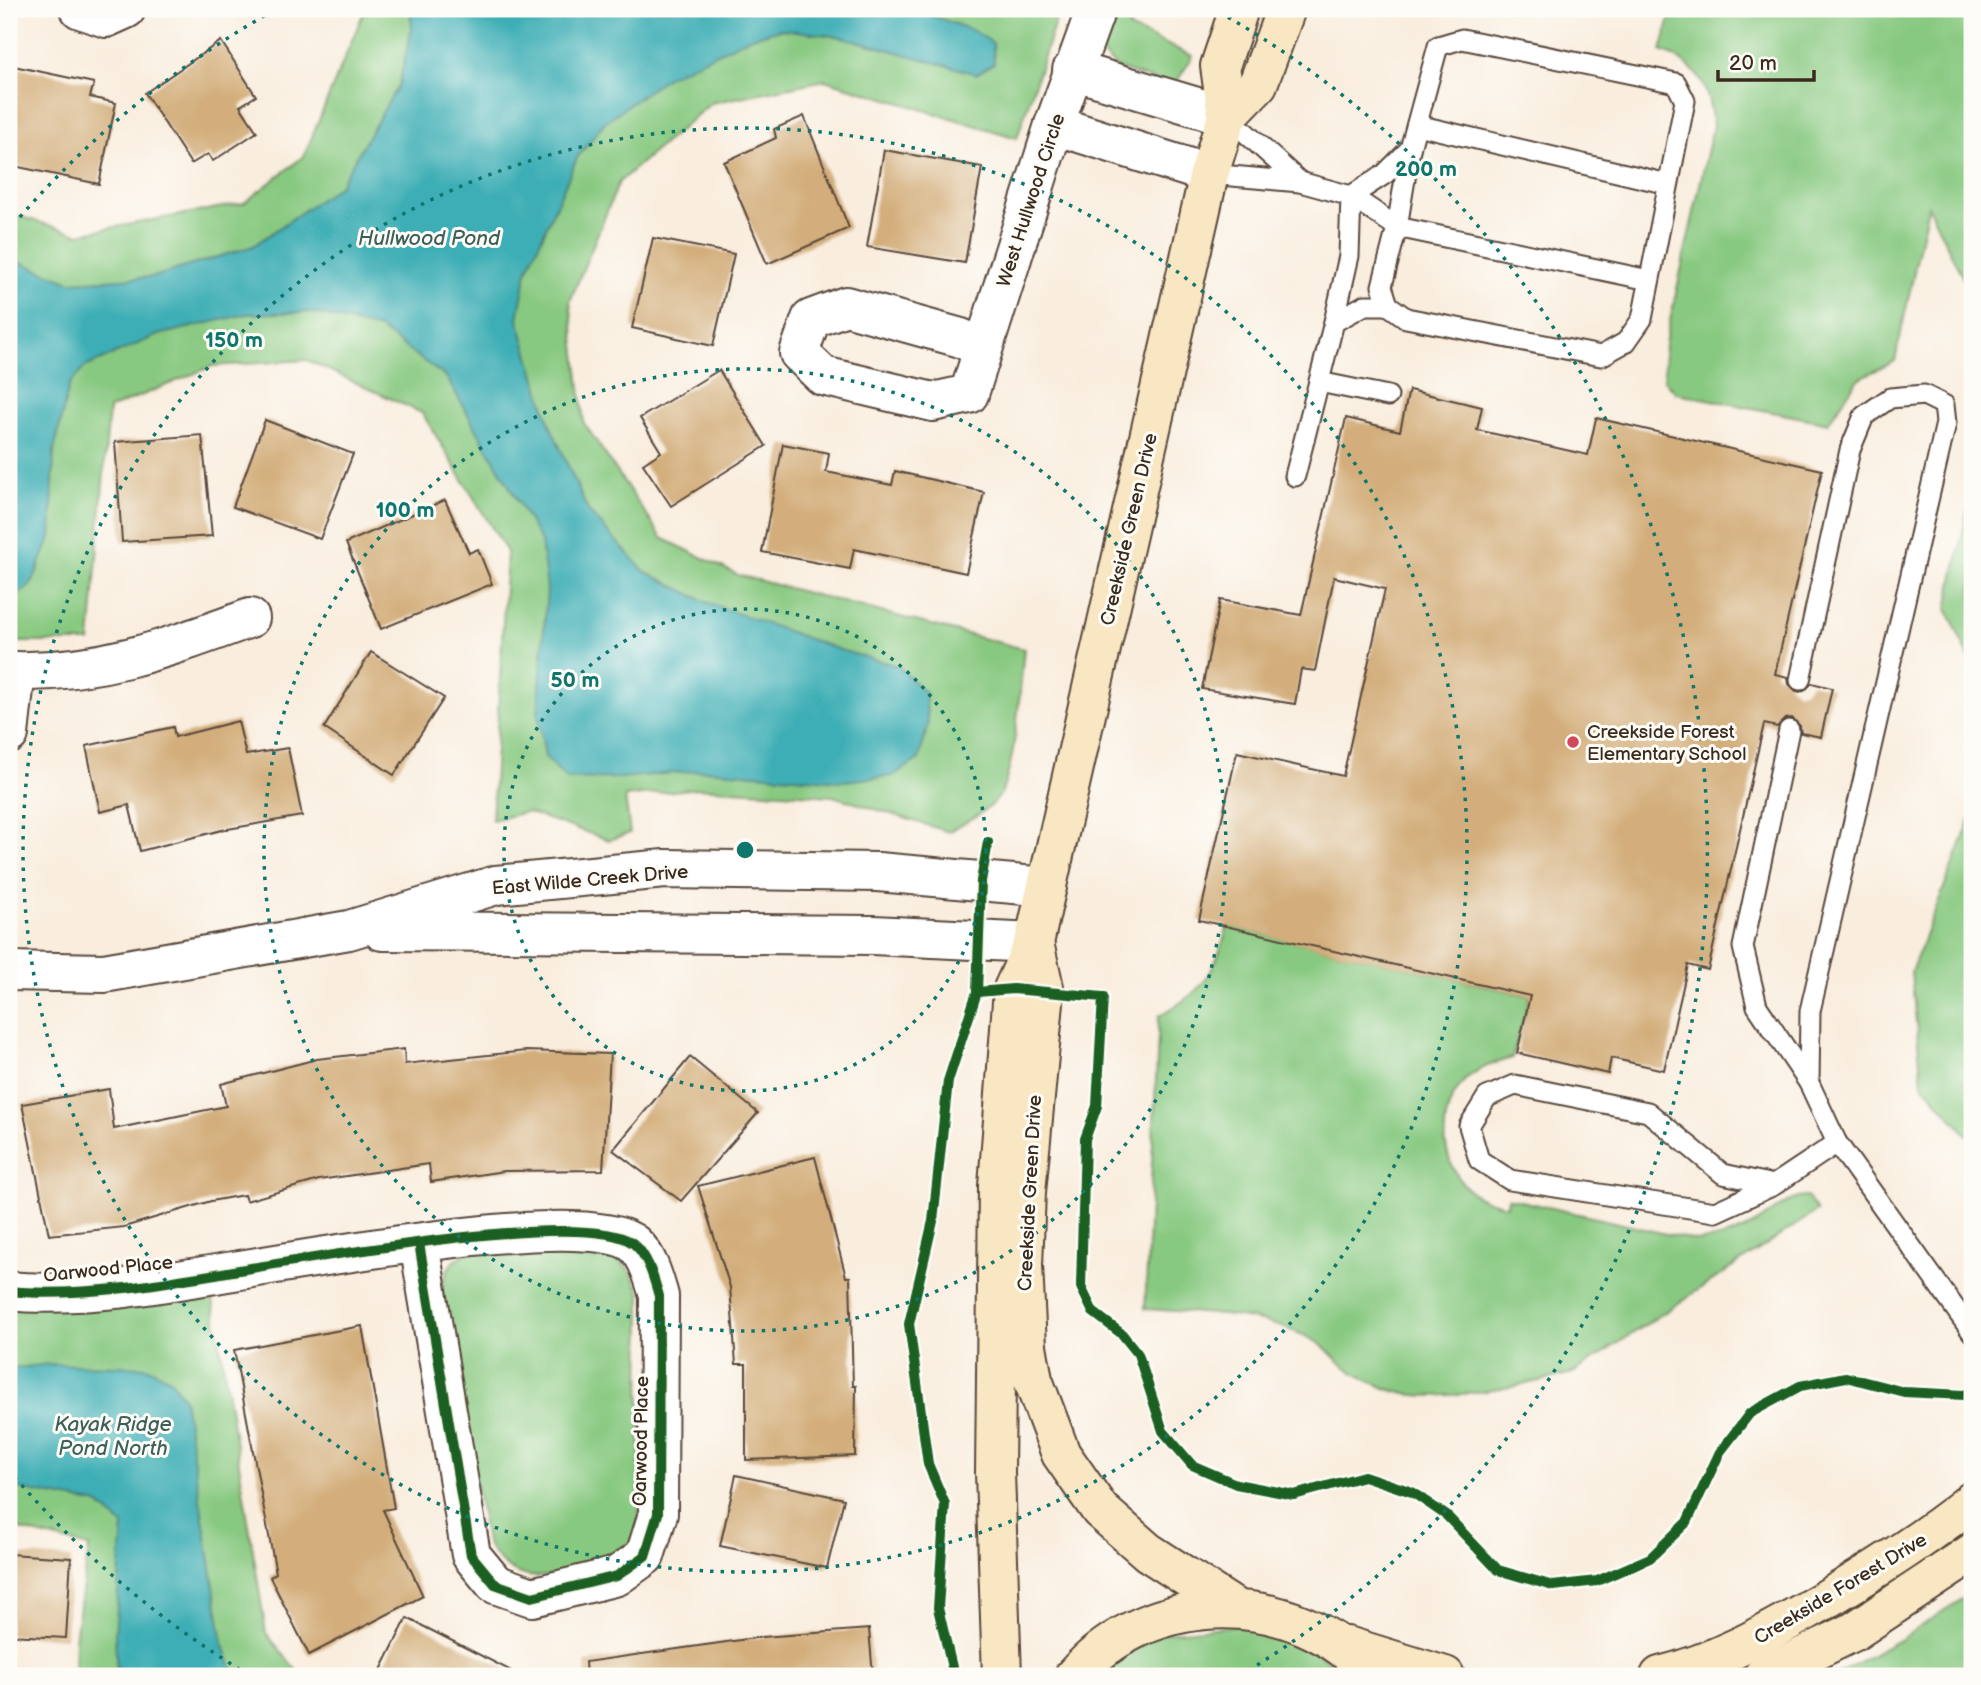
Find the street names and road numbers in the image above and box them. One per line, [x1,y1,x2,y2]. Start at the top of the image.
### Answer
street label: West Hullwood Circle [993,111,1070,290]
street label: Creekside Green Drive [1096,431,1163,628]
street label: East Wilde Creek Drive [491,860,689,901]
street label: Creekside Green Drive [1014,1094,1047,1292]
street label: Oarwood Place [42,1251,174,1288]
street label: Oarwood Place [629,1376,654,1506]
street label: Creekside Forest Drive [1750,1529,1931,1650]

